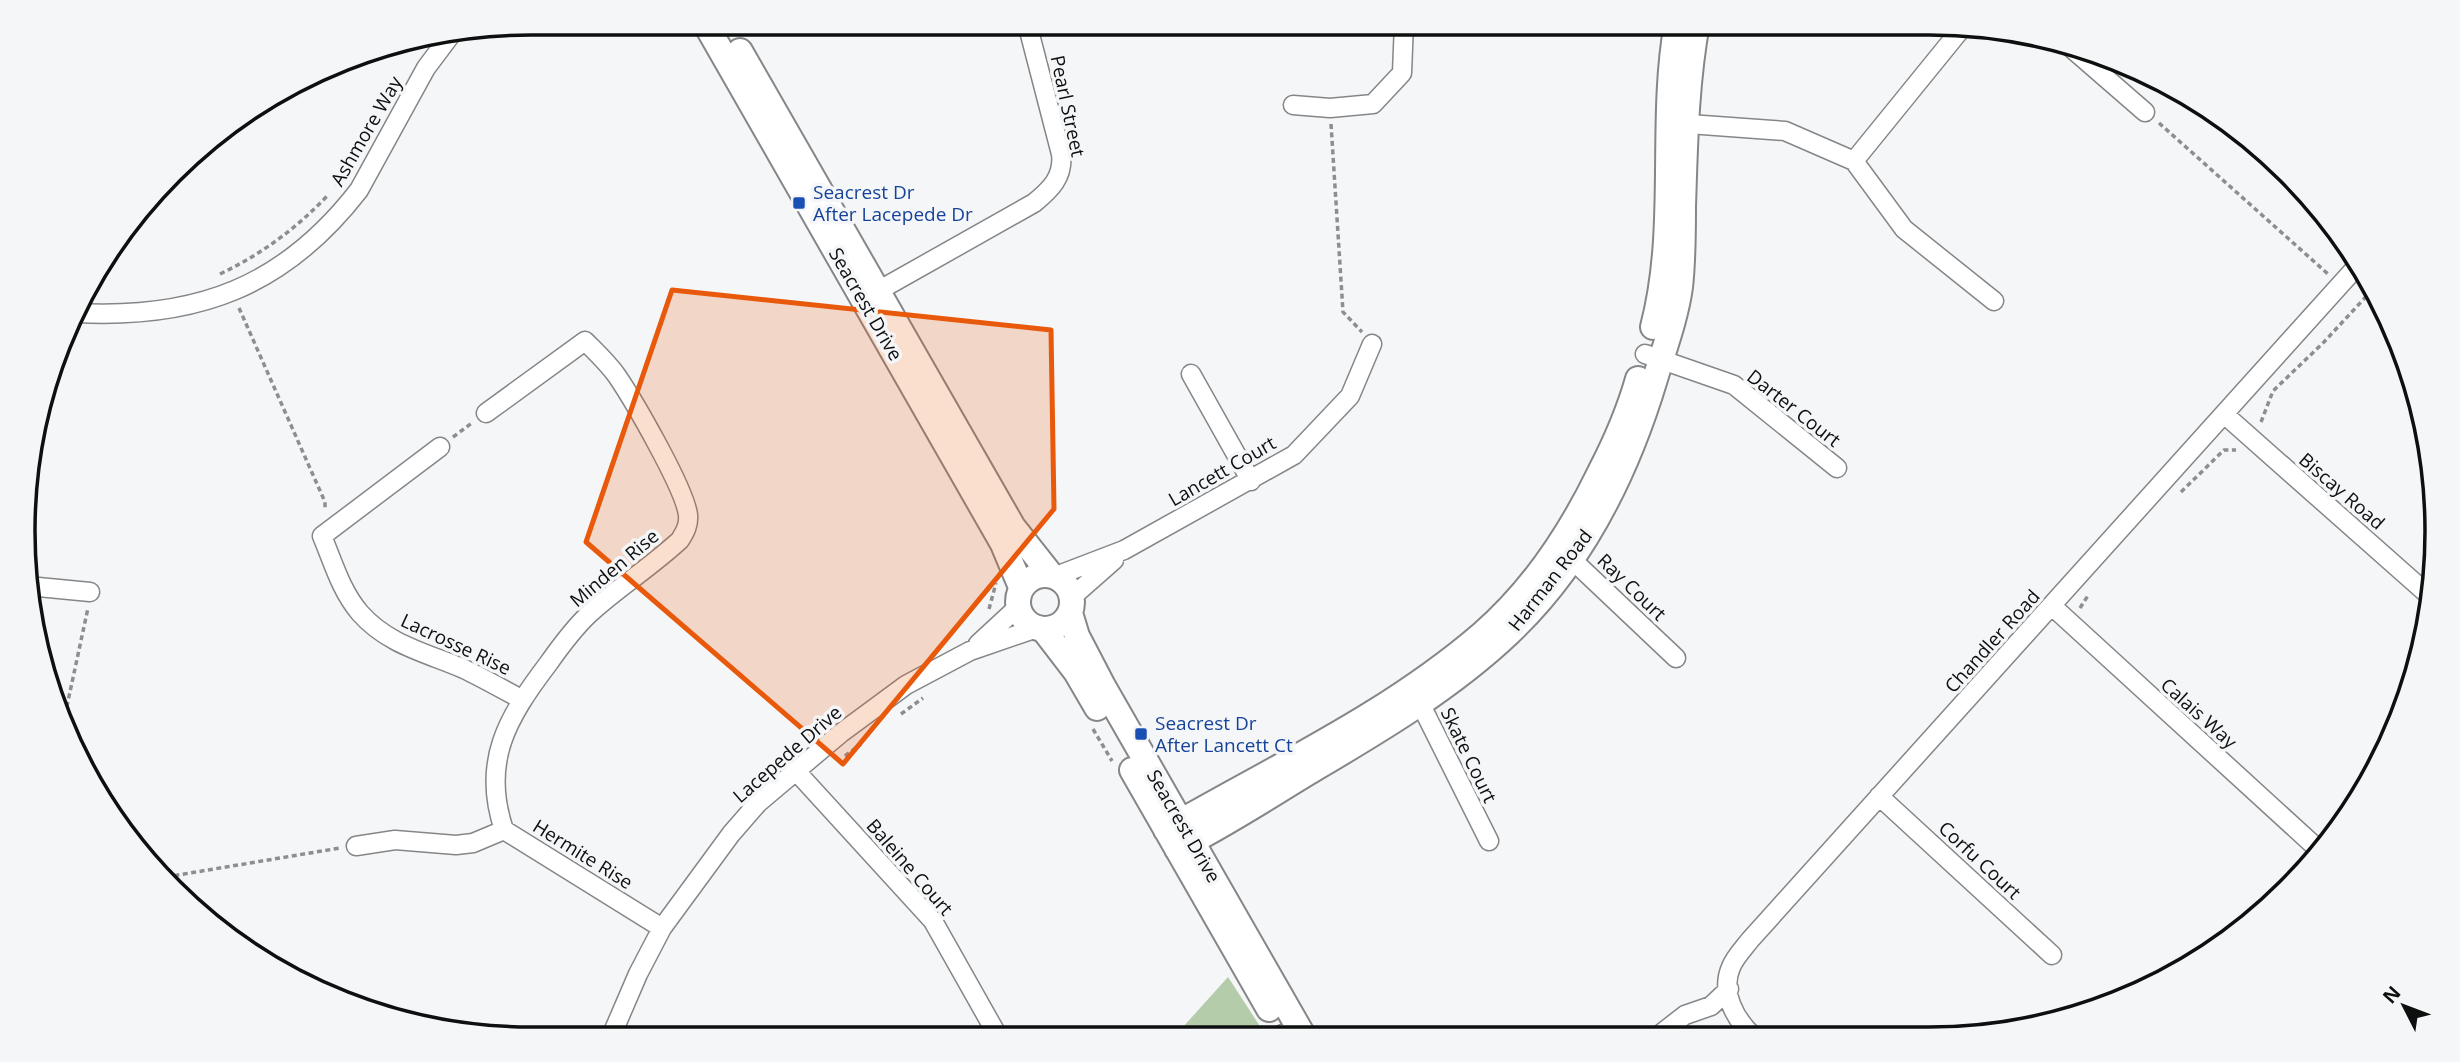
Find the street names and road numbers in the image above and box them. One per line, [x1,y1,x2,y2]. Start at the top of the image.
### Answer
street label: Pearl Street [1045,53,1091,159]
street label: Ashmore Way [324,71,408,191]
street label: Seacrest Drive [823,243,909,365]
street label: Darter Court [1742,363,1846,453]
street label: Lancett Court [1164,430,1281,512]
street label: Biscay Road [2294,447,2390,535]
street label: Minden Rise [564,523,664,613]
street label: Harman Road [1502,524,1598,636]
street label: Ray Court [1592,548,1672,626]
street label: Chandler Road [1939,584,2045,698]
street label: Lacrosse Rise [397,607,515,681]
street label: Calais Way [2155,672,2243,755]
street label: Lacepede Drive [727,699,847,809]
street label: Skate Court [1435,703,1503,807]
street label: Seacrest Drive [1141,765,1227,887]
street label: Hermite Rise [528,813,638,895]
street label: Baleine Court [861,813,959,921]
street label: Corfu Court [1933,815,2027,905]

